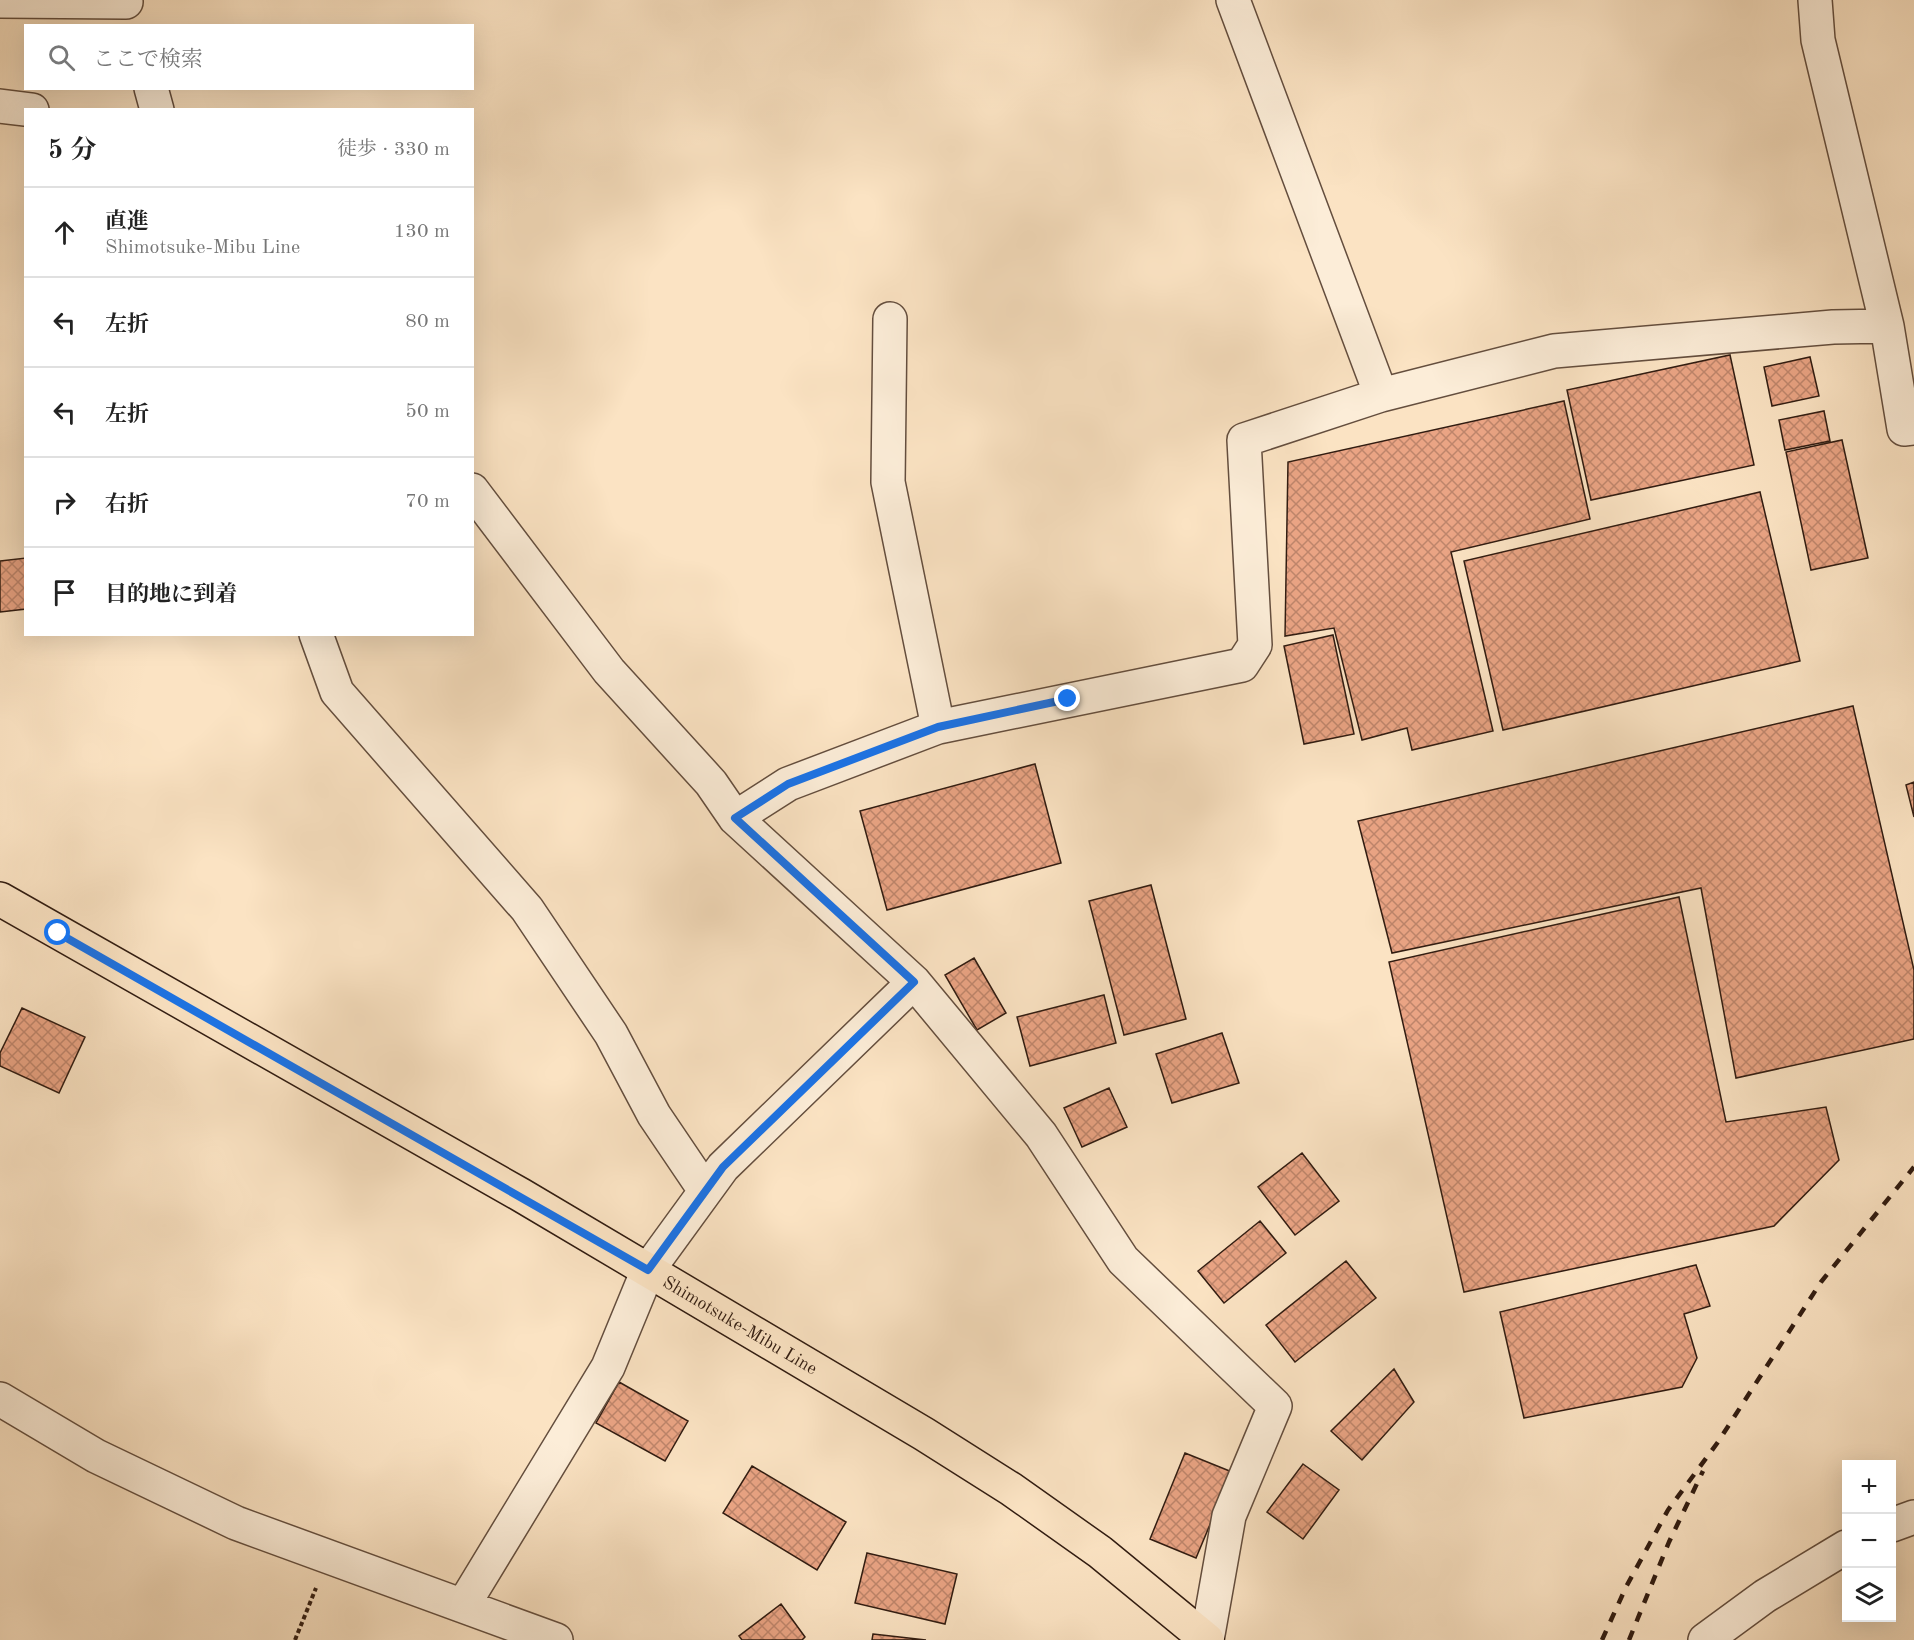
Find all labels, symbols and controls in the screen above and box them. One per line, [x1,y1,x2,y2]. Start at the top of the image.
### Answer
search box [24,24,474,90]
icon: search [45,41,78,74]
text: ここで検索 [93,49,203,71]
text: 5 分 [48,138,96,164]
text: 徒歩 · 330 m [337,140,450,160]
text: 直進 [105,211,149,233]
icon: ahead [48,216,81,249]
text: 130 m [394,222,450,242]
text: Shimotsuke-Mibu Line [105,238,300,258]
icon: left [48,306,81,339]
text: 80 m [405,312,450,332]
text: 左折 [105,314,149,336]
icon: left [48,396,81,429]
text: 50 m [405,402,450,422]
text: 左折 [105,404,149,426]
icon: right [48,486,81,519]
text: 70 m [405,492,450,512]
text: 右折 [105,494,149,516]
icon: arrive [48,576,81,609]
text: 目的地に到着 [105,584,237,606]
route end [1054,685,1080,711]
route start [44,919,70,945]
street label: Shimotsuke-Mibu Line [659,1273,820,1378]
map controls [1842,1460,1896,1622]
button: + [1842,1460,1896,1514]
button: − [1842,1514,1896,1568]
button: layers [1842,1568,1896,1622]

